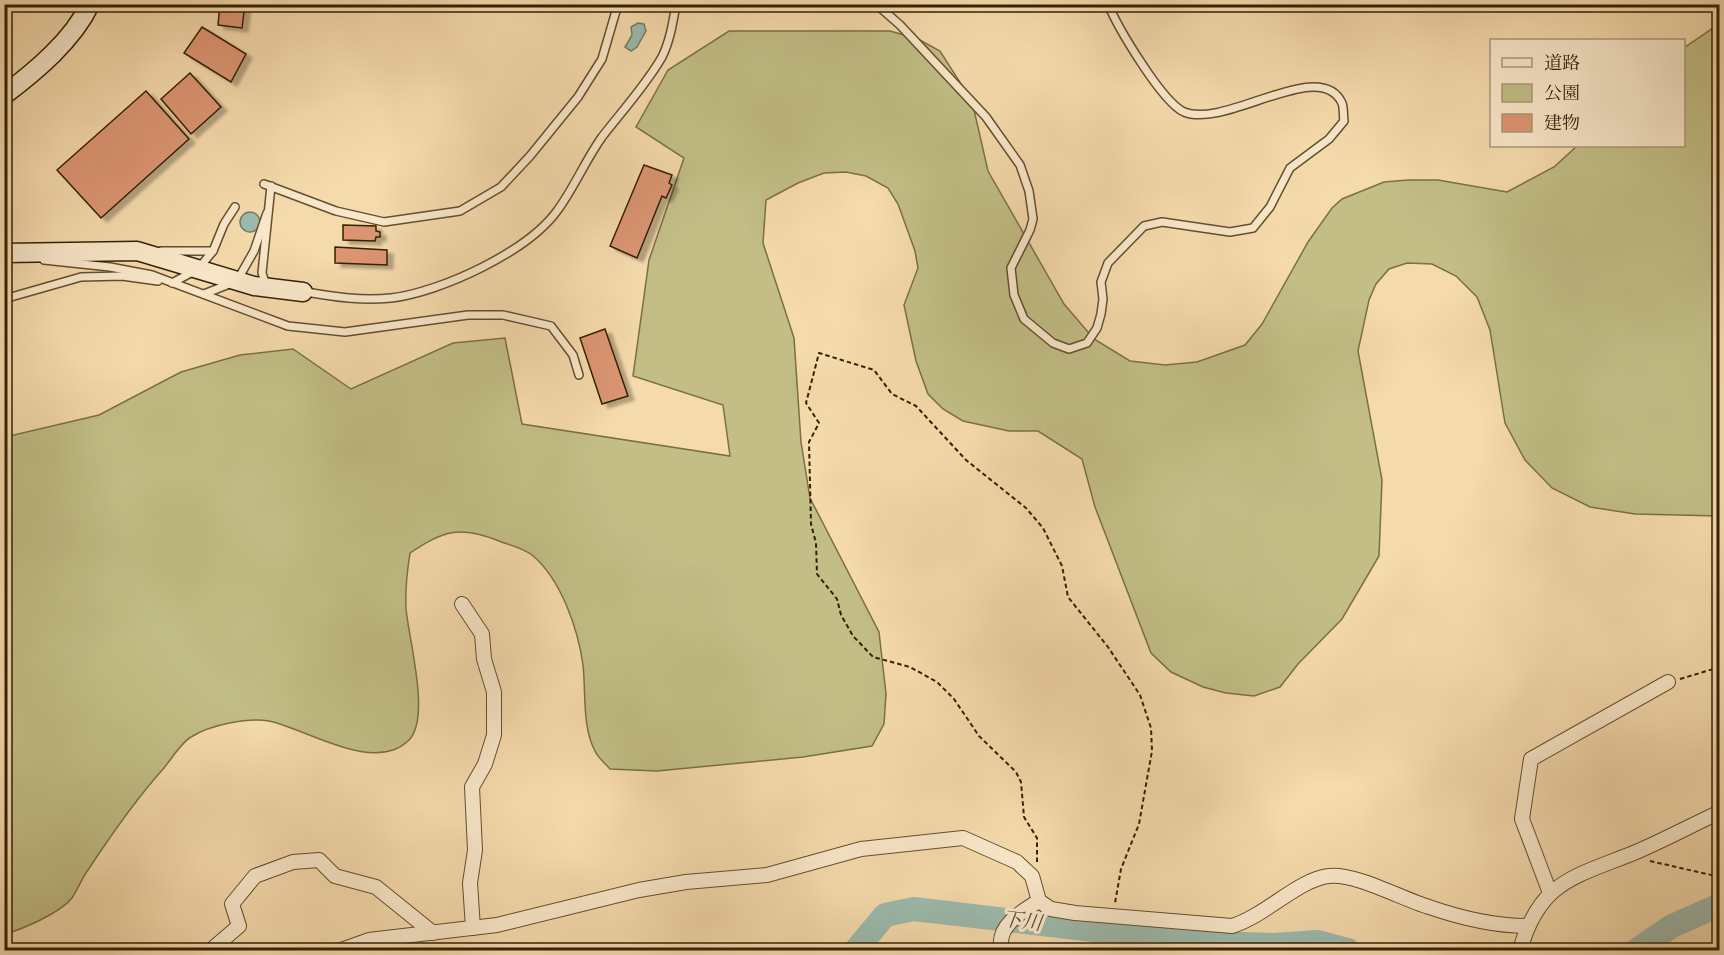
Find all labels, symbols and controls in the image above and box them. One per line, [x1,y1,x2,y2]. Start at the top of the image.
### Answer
legend [1490,39,1685,147]
text: 道路 [1544,52,1580,75]
text: 公園 [1544,82,1580,105]
text: 建物 [1544,112,1580,135]
water label: 下川 [1001,906,1045,936]

